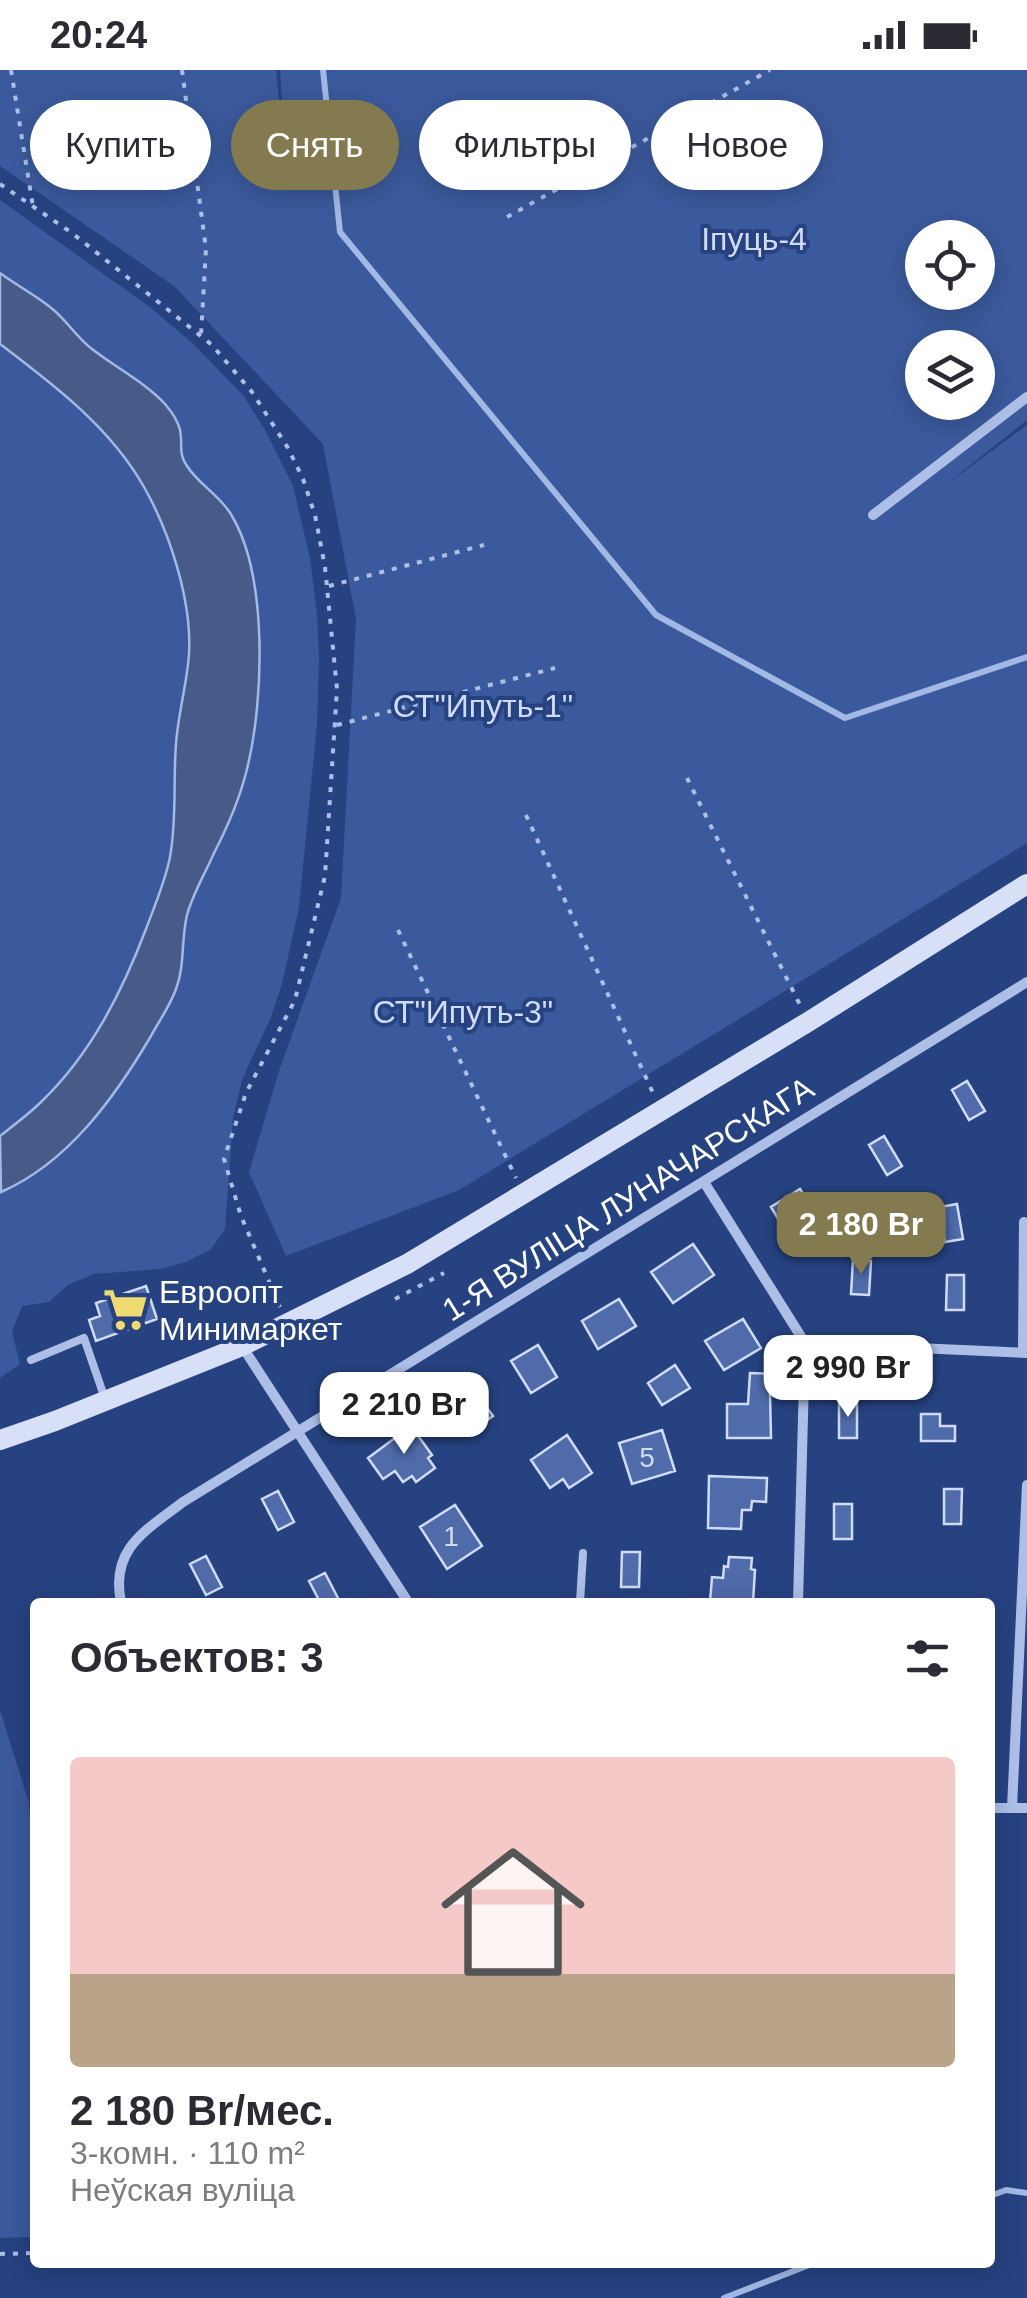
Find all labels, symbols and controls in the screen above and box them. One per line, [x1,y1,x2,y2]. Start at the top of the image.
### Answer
text: 20:24 [50,14,147,56]
chip: Купить [30,100,211,190]
chip: Снять [231,100,399,190]
chip: Фильтры [419,100,631,190]
chip: Новое [651,100,823,190]
map controls [905,220,995,420]
button: locate [905,220,995,310]
park label: Іпуць-4 [701,221,807,257]
button: layers [905,330,995,420]
park label: СТ"Ипуть-1" [393,688,573,724]
park label: СТ"Ипуть-3" [373,994,553,1030]
street label: 1-Я ВУЛІЦА ЛУНАЧАРСКАГА [436,1069,821,1328]
pin: 2 180 Br [758,1192,964,1277]
text: 2 180 Br [799,1206,923,1242]
place label: Евроопт Минимаркет [159,1274,343,1347]
supermarket icon: Евроопт Минимаркет [102,1286,150,1334]
pin: 2 990 Br [745,1335,951,1420]
text: 2 990 Br [786,1349,910,1385]
pin: 2 210 Br [301,1372,507,1457]
text: 2 210 Br [342,1386,466,1422]
house number: 5 [639,1442,655,1473]
house number: 1 [443,1521,459,1552]
icon: filters [900,1631,955,1686]
text: Объектов: 3 [70,1634,324,1681]
icon: home [423,1822,603,2002]
text: 2 180 Br/мес. [70,2087,334,2134]
text: 3-комн. · 110 m² [70,2135,305,2171]
text: Неўская вуліца [70,2172,295,2208]

